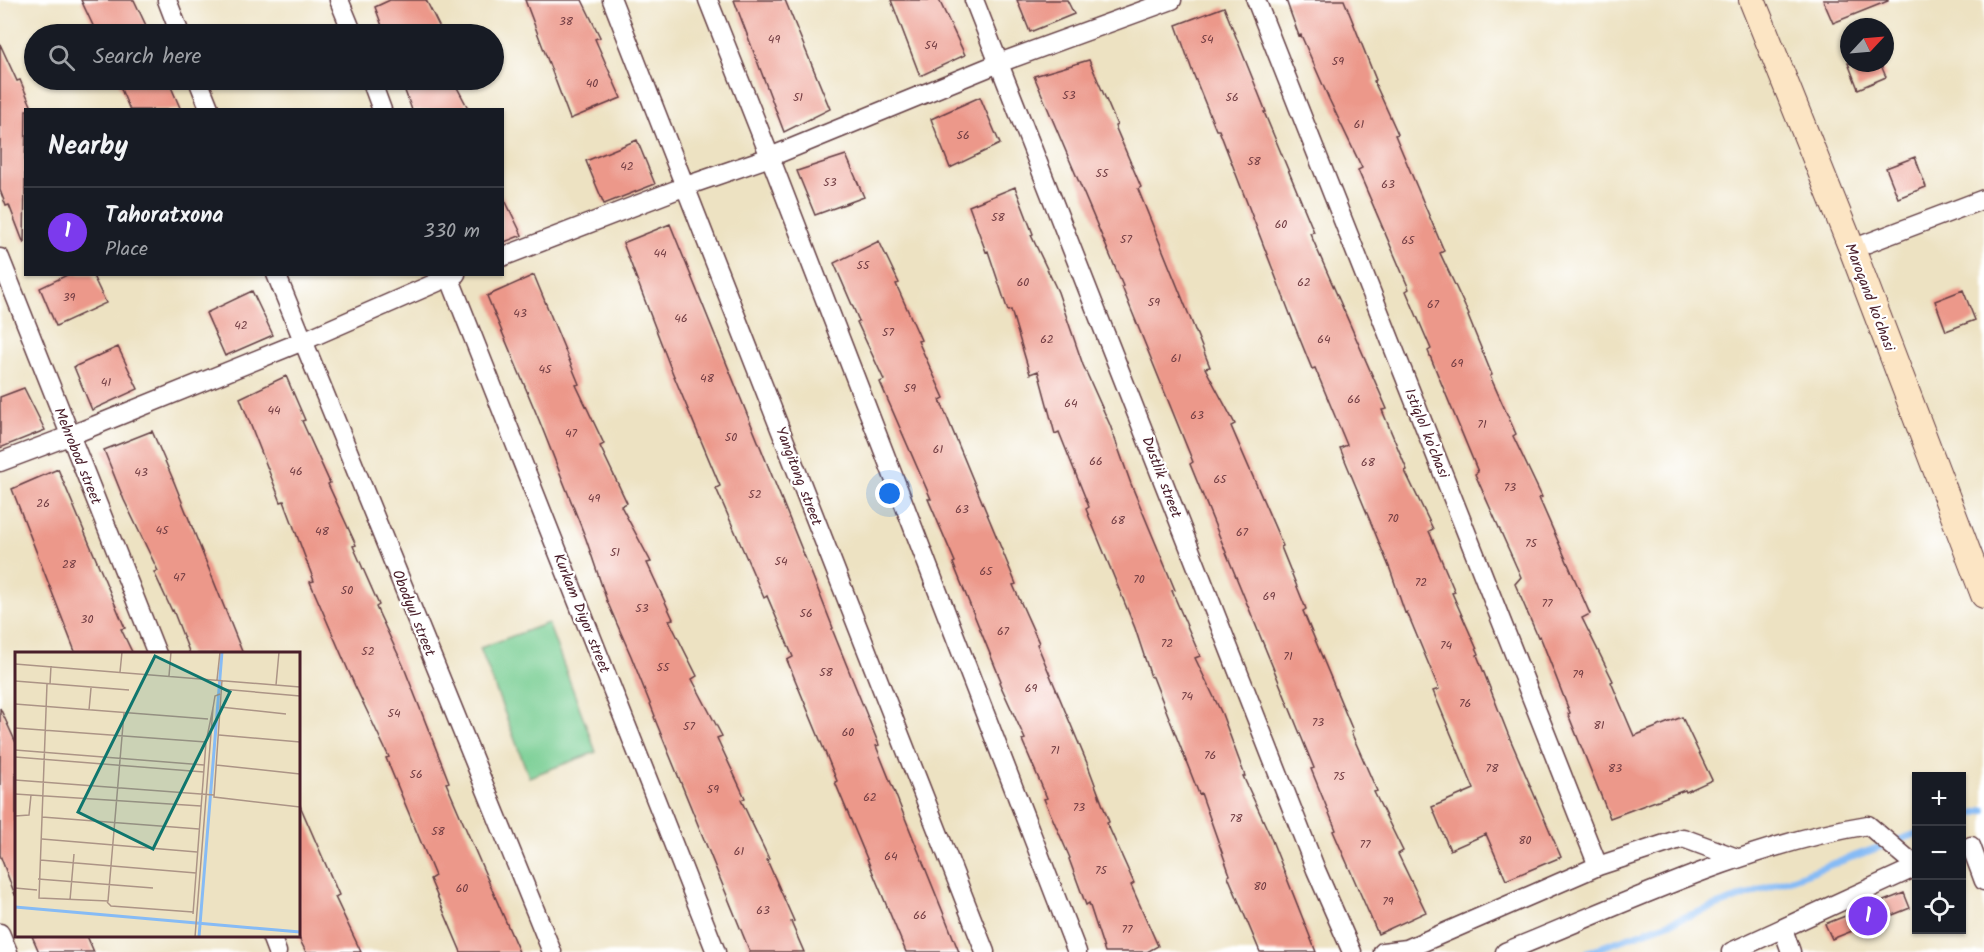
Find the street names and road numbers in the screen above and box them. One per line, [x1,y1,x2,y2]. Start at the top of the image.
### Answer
street label: Maroqand ko'chasi [1837,240,1901,356]
street label: Istiqlol ko'chasi [1397,385,1456,483]
street label: Mehrobod street [47,404,108,509]
street label: Yangitong street [768,423,828,530]
street label: Dustlik street [1134,433,1188,522]
street label: Kurkam Diyor street [546,550,616,677]
street label: Obodyul street [385,566,441,661]

